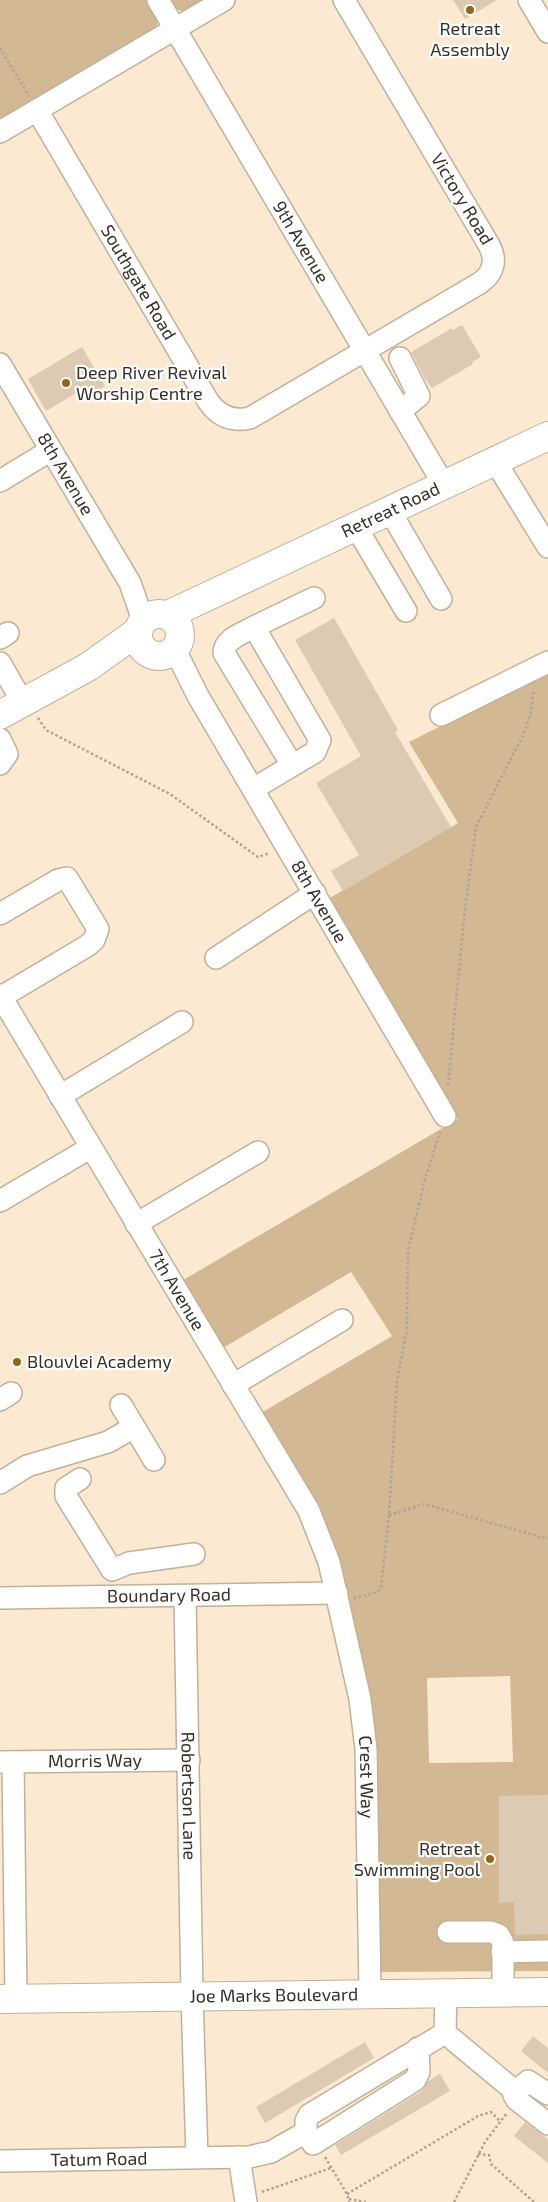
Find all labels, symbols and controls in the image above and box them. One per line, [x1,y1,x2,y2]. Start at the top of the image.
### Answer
marker: Retreat Assembly [464,4,476,16]
place label: Retreat Assembly [430,17,510,60]
street label: Victory Road [427,149,499,248]
street label: 9th Avenue [269,197,334,287]
street label: Southgate Road [97,220,182,343]
place label: Deep River Revival Worship Centre [76,361,227,404]
marker: Deep River Revival Worship Centre [60,377,72,389]
street label: 8th Avenue [33,428,99,519]
street label: Retreat Road [337,477,443,542]
street label: 8th Avenue [287,856,353,946]
street label: 7th Avenue [145,1245,210,1334]
place label: Blouvlei Academy [27,1350,172,1372]
marker: Blouvlei Academy [11,1356,23,1368]
street label: Boundary Road [107,1583,231,1606]
street label: Robertson Lane [177,1732,202,1860]
street label: Crest Way [354,1734,379,1819]
street label: Morris Way [48,1748,143,1771]
place label: Retreat Swimming Pool [354,1837,481,1880]
marker: Retreat Swimming Pool [484,1853,496,1865]
street label: Joe Marks Boulevard [189,1982,358,2007]
street label: Tatum Road [50,2147,148,2170]

